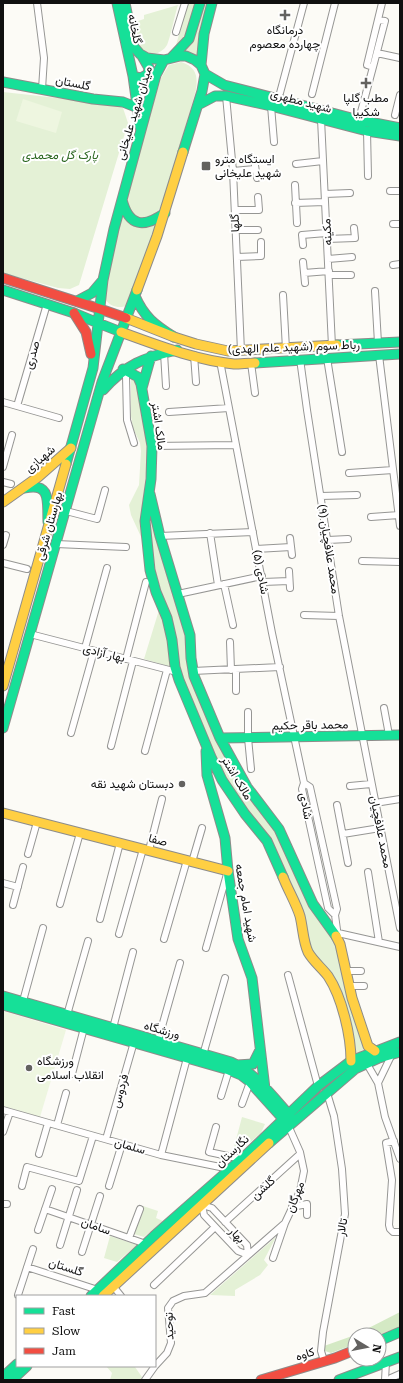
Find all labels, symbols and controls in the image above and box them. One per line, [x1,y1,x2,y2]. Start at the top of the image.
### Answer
marker: درمانگاه چهارده معصوم [279,9,291,21]
street label: گلخانه [125,13,145,45]
place label: درمانگاه چهارده معصوم [250,23,320,52]
street label: میدان شهید علیخانی [113,64,156,162]
street label: گلستان [54,73,92,93]
marker: مطب گلپا شکیبا [360,77,372,89]
street label: شهید مطهری [269,86,333,117]
place label: مطب گلپا شکیبا [343,91,389,119]
park label: پارک گل محمدی [22,148,98,163]
place label: ایستگاه مترو شهید علیخانی [215,152,281,181]
marker: ایستگاه مترو شهید علیخانی [200,160,212,172]
street label: گلها [228,214,243,232]
street label: مکینه [319,218,335,246]
street label: رباط سوم (شهید علم الهدی) [228,338,360,357]
street label: صدری [21,339,44,371]
street label: مالک اشتر [148,400,169,451]
street label: شهبازی [22,442,59,477]
street label: بهارستان شرقی [33,490,66,562]
street label: محمد علافچیان (۹) [314,503,343,595]
street label: شادی (۵) [249,549,272,596]
street label: بهار آزادی [81,641,126,666]
street label: محمد باقر حکیم [271,717,349,734]
street label: مالک اشتر [217,753,255,803]
place label: دبستان شهید نقه [91,777,174,792]
marker: دبستان شهید نقه [177,779,187,789]
street label: شادی [296,792,315,821]
street label: محمد علافچیان [366,795,395,870]
street label: صفا [147,831,169,849]
street label: شهید امام جمعه [231,863,260,944]
street label: ورزشگاه [142,1018,182,1043]
place label: ورزشگاه انقلاب اسلامی [37,1054,104,1083]
marker: ورزشگاه انقلاب اسلامی [24,1063,34,1073]
street label: فردوس [109,1073,132,1110]
street label: نگارستان [212,1132,253,1171]
street label: سلمان [113,1135,147,1157]
street label: گلشن [248,1173,279,1203]
street label: مهرگان [283,1179,308,1215]
street label: سامان [79,1214,113,1238]
street label: تالار [333,1217,351,1238]
street label: بهار [225,1223,248,1247]
street label: گلستان [47,1255,85,1279]
legend [16,1295,156,1367]
text: Fast [52,1304,76,1318]
street label: توحید [162,1312,177,1340]
text: Slow [52,1324,80,1338]
north arrow [347,1327,387,1367]
text: N [369,1343,383,1354]
text: Jam [52,1344,76,1358]
street label: کاوه [294,1344,317,1364]

